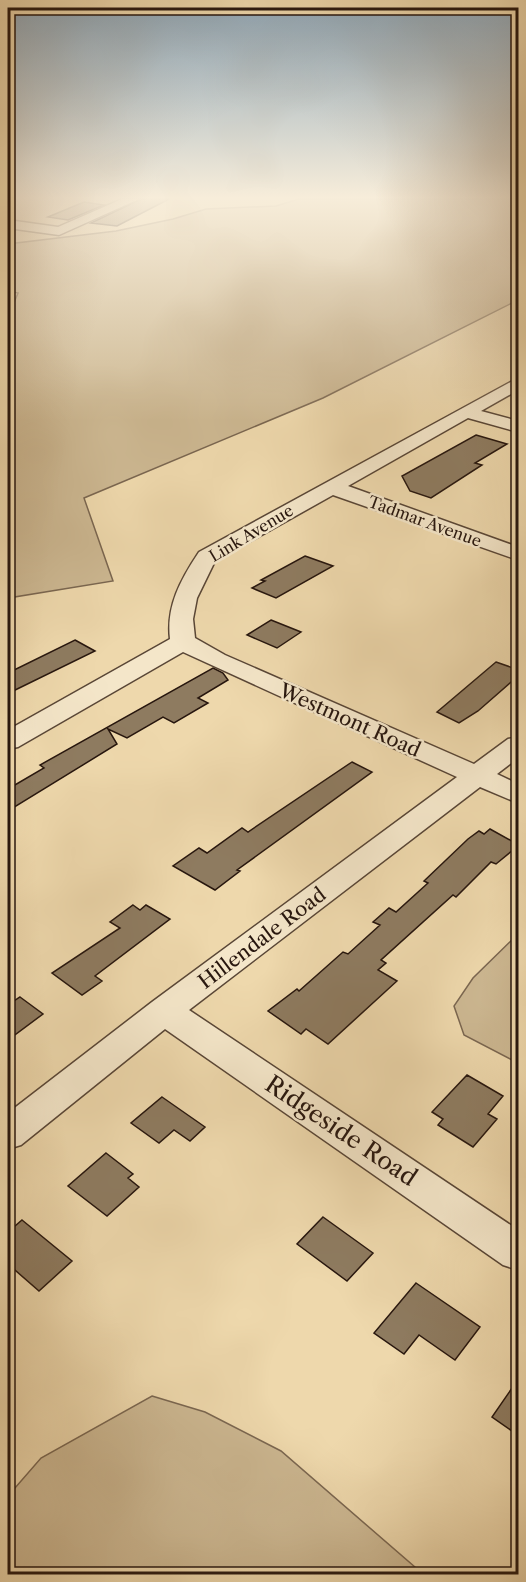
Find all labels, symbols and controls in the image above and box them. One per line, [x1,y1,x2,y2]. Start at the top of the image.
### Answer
street label: Tadmar Avenue [366,491,484,551]
street label: Link Avenue [205,500,297,566]
street label: Westmont Road [275,678,424,762]
street label: Hillendale Road [193,882,331,994]
street label: Ridgeside Road [260,1069,423,1192]

